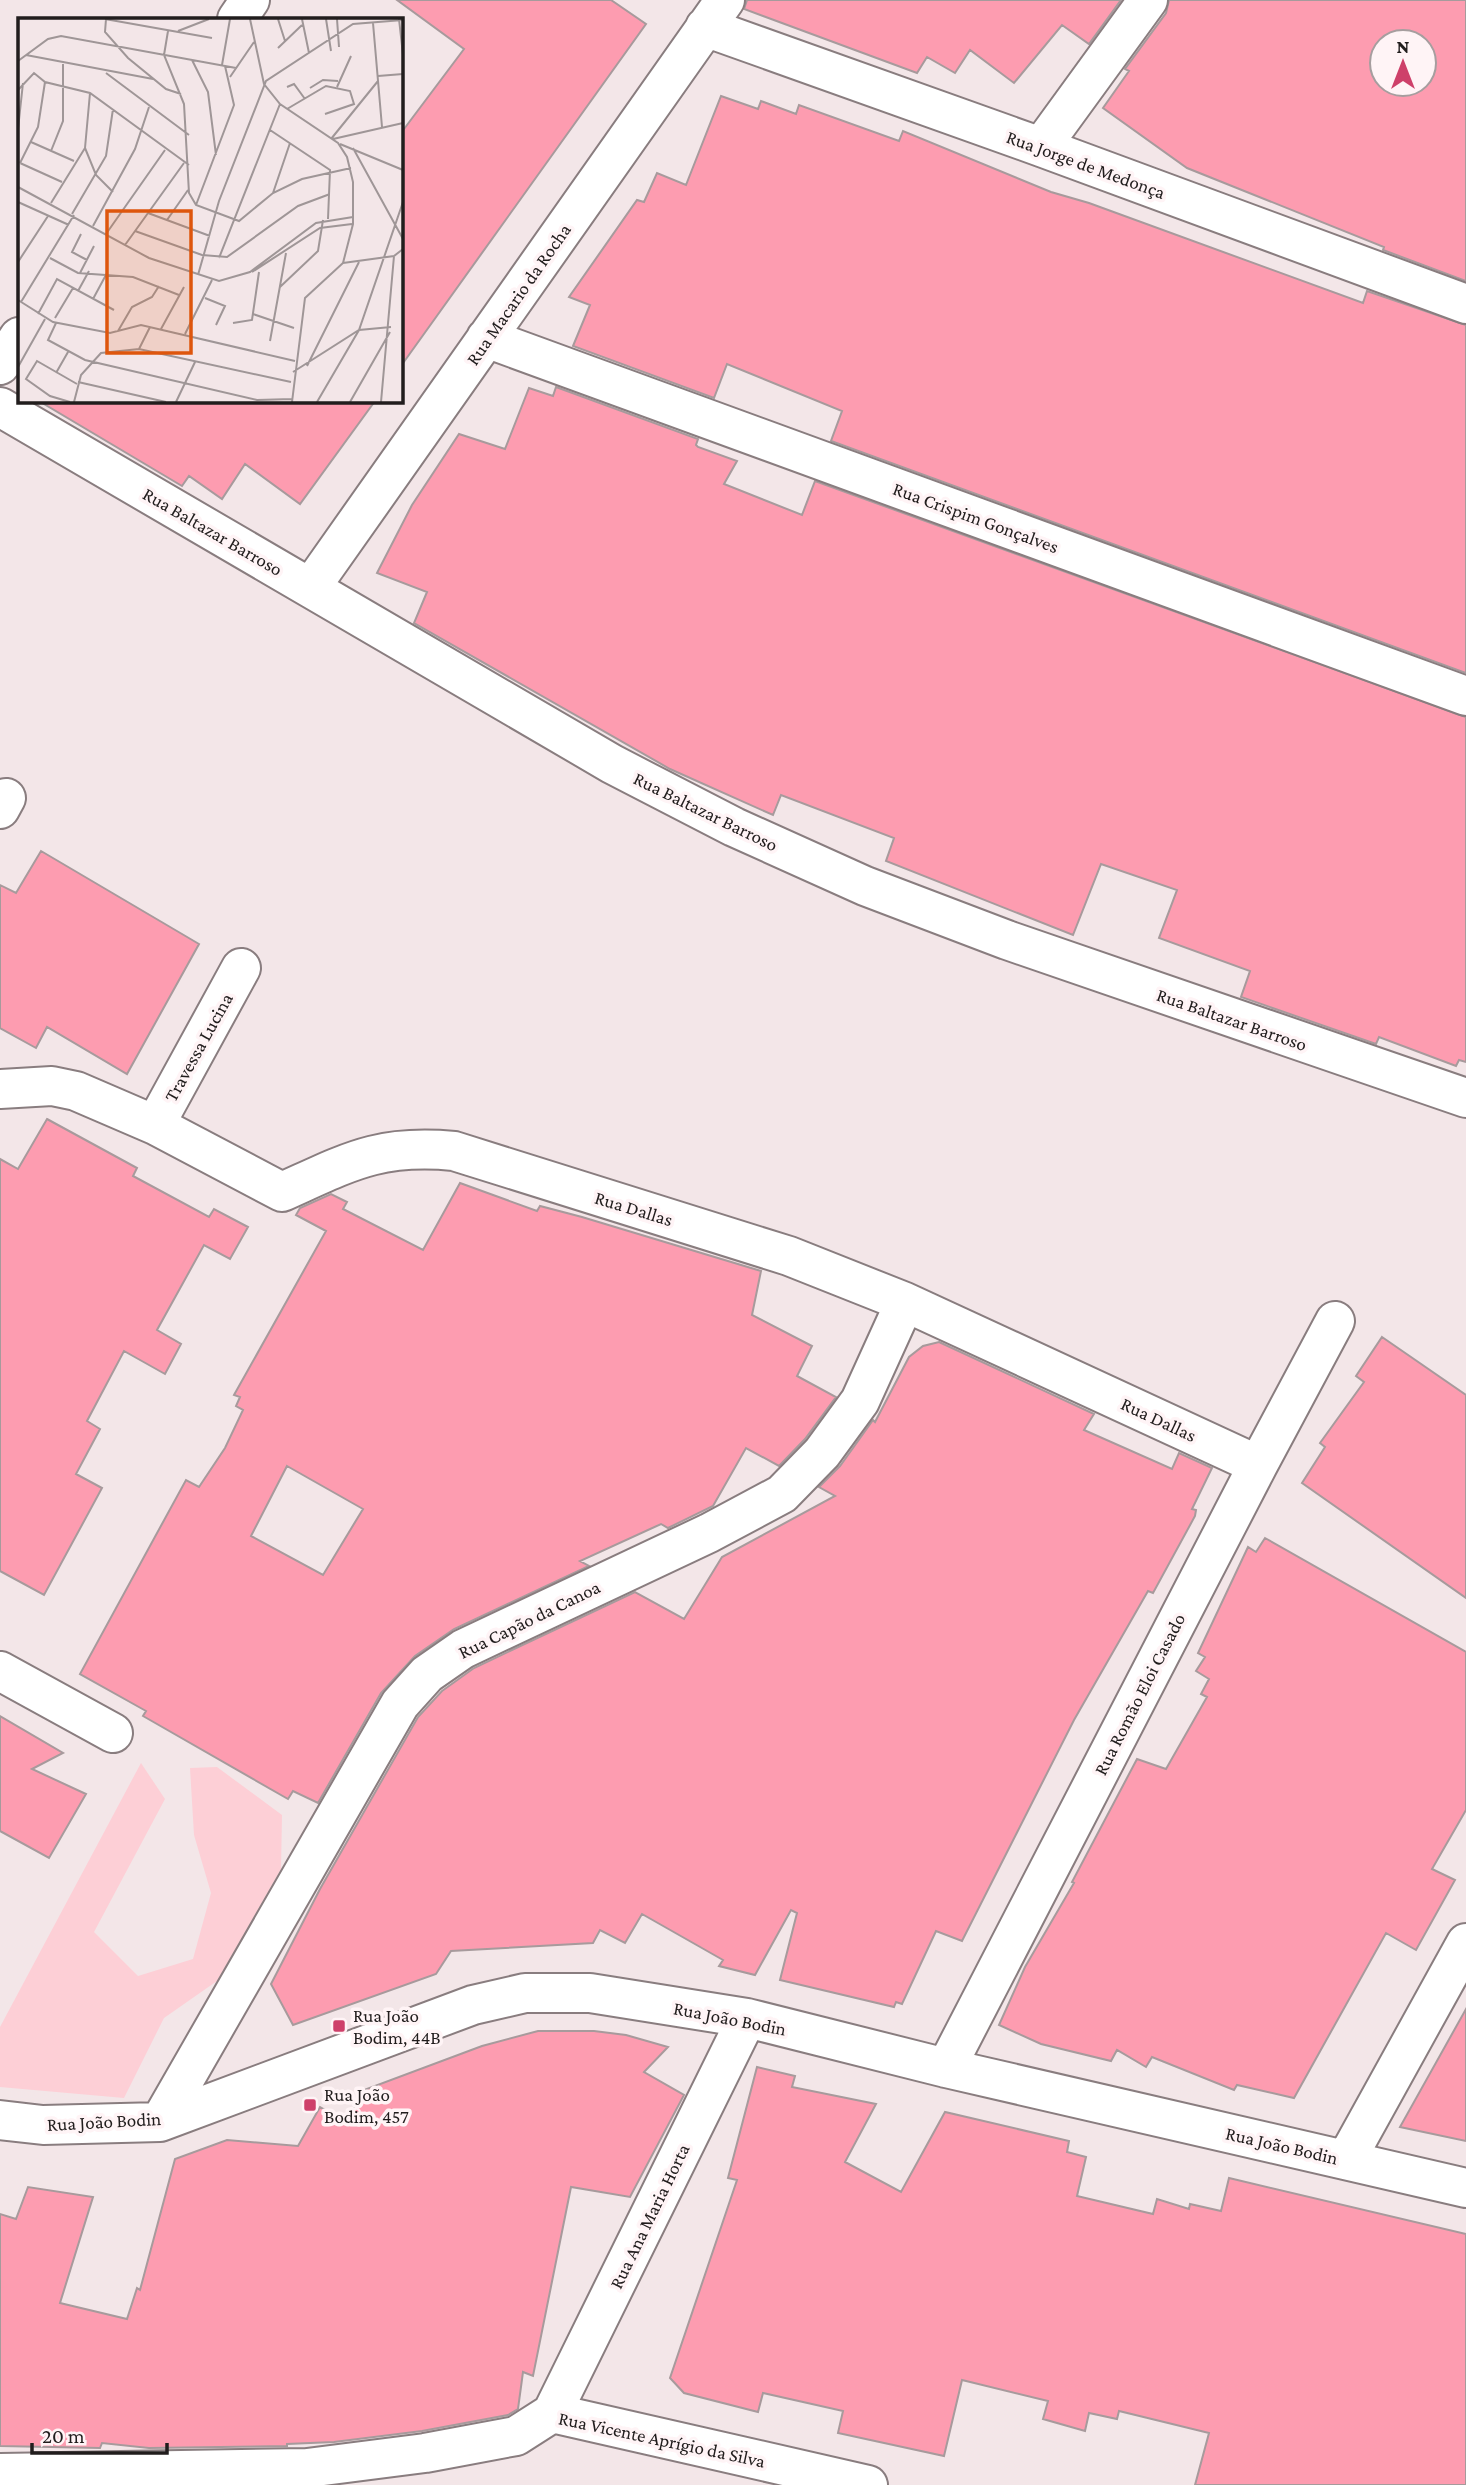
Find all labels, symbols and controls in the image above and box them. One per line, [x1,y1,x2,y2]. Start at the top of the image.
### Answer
inset map [18,18,402,402]
north arrow [1368,28,1438,98]
text: N [1397,36,1410,57]
street label: Rua Jorge de Medonça [1004,126,1168,203]
street label: Rua Macario da Rocha [462,219,575,369]
street label: Rua Crispim Gonçalves [890,478,1061,557]
street label: Rua Baltazar Barroso [139,483,286,580]
street label: Rua Baltazar Barroso [630,767,781,855]
street label: Rua Baltazar Barroso [1154,984,1310,1055]
street label: Travessa Lucina [160,989,237,1105]
street label: Rua Dallas [592,1187,675,1230]
street label: Rua Dallas [1118,1393,1200,1446]
street label: Rua Capão da Canoa [455,1576,604,1663]
street label: Rua Romão Eloi Casado [1090,1610,1189,1778]
street label: Rua João Bodin [672,1997,788,2040]
place label: Rua João Bodim, 44B [353,2005,441,2048]
marker: Rua João Bodim, 44B [331,2018,347,2034]
place label: Rua João Bodim, 457 [324,2084,409,2127]
marker: Rua João Bodim, 457 [302,2097,318,2113]
street label: Rua João Bodin [46,2108,162,2135]
street label: Rua João Bodin [1224,2122,1340,2169]
street label: Rua Ana Maria Horta [605,2140,694,2292]
street label: Rua Vicente Aprígio da Silva [557,2407,767,2472]
scale bar [32,2412,166,2456]
text: 20 m [42,2424,85,2448]

